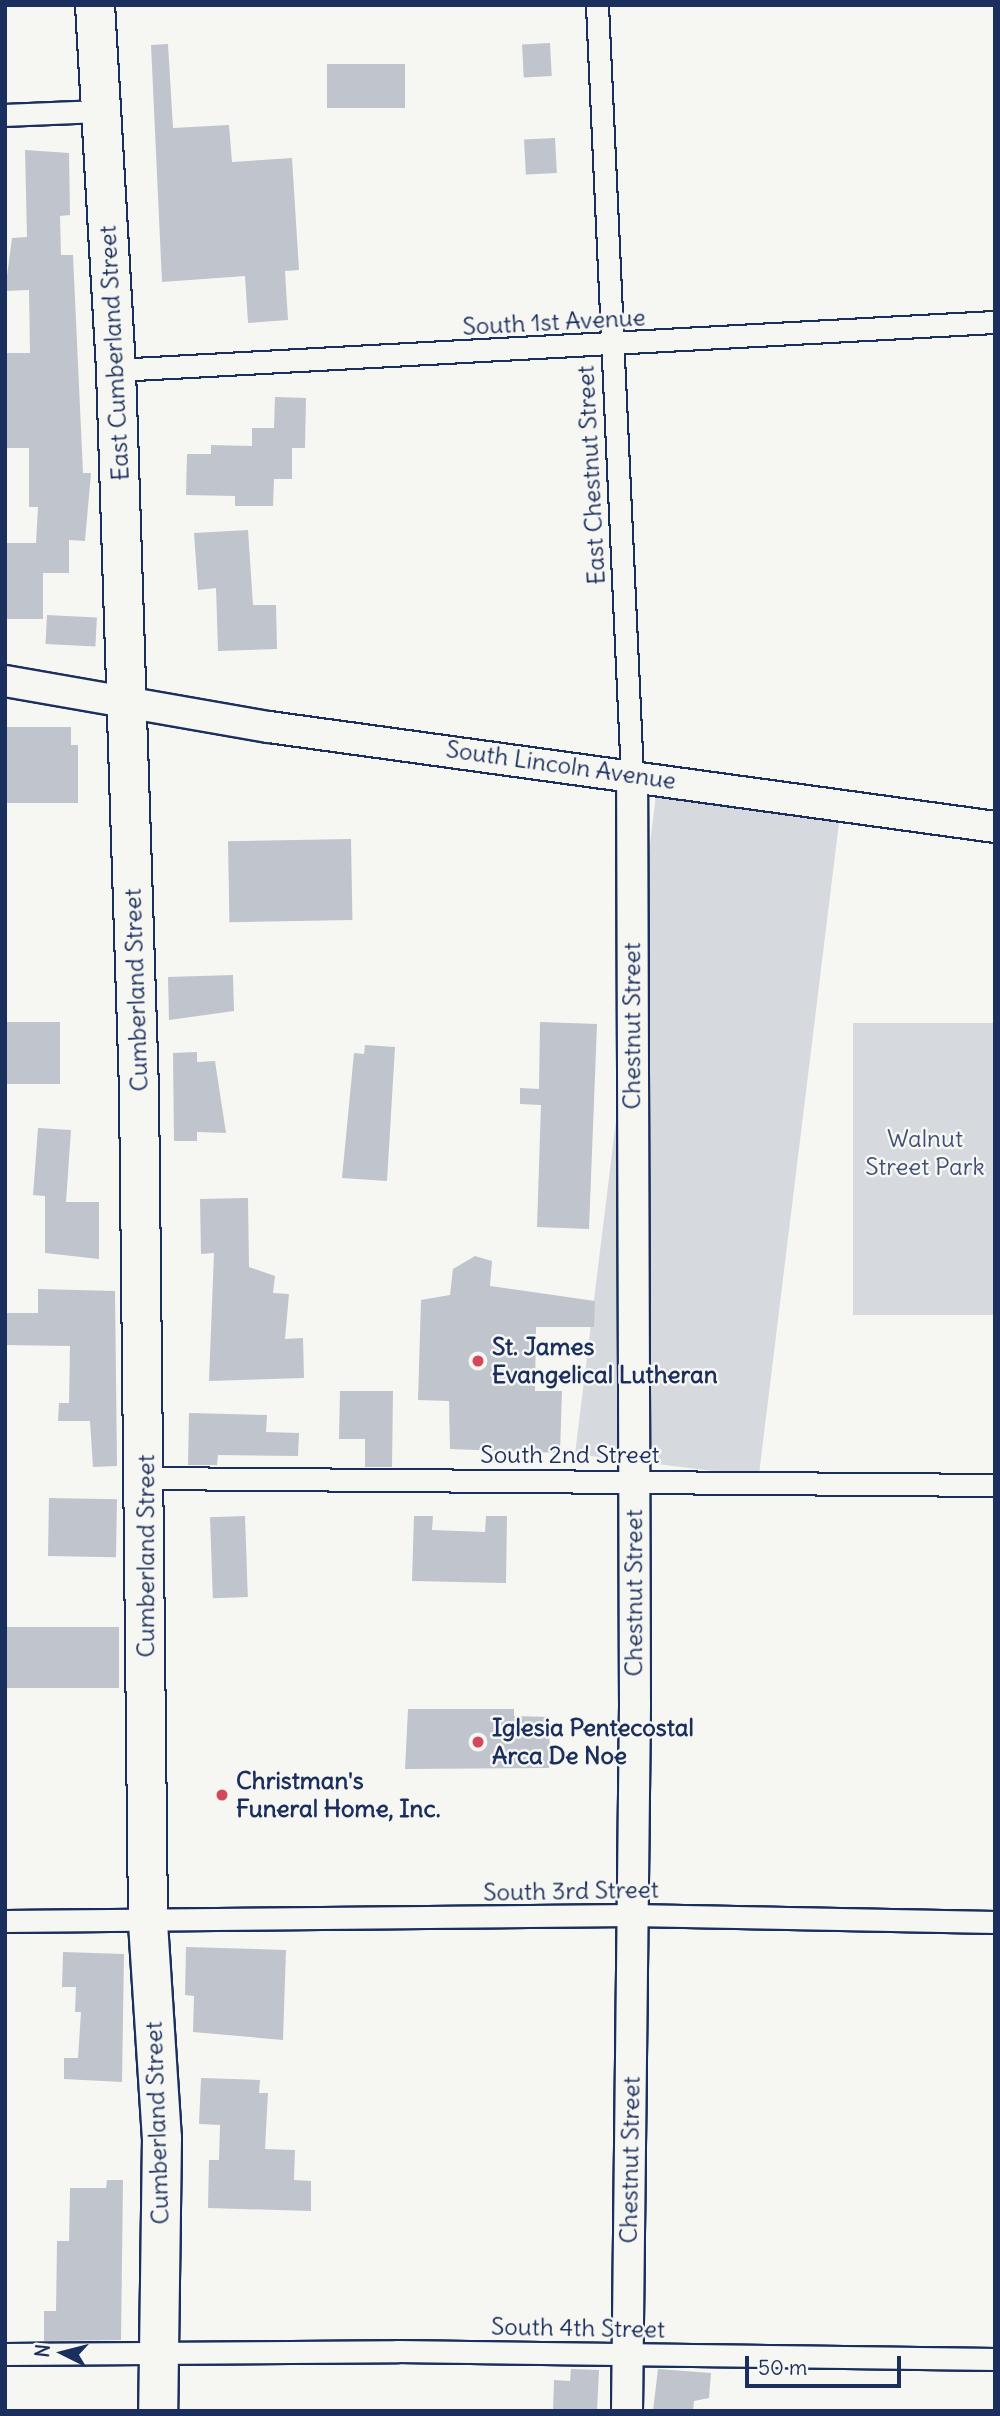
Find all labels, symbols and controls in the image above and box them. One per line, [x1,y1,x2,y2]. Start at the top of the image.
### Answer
street label: East Cumberland Street [93,225,135,481]
street label: South 1st Avenue [462,303,646,341]
street label: East Chestnut Street [571,365,611,585]
street label: South Lincoln Avenue [444,735,678,795]
street label: Cumberland Street [118,888,154,1092]
street label: Chestnut Street [618,942,646,1110]
park label: Walnut Street Park [865,1125,985,1181]
place label: St. James Evangelical Lutheran [492,1333,718,1389]
marker: St. James Evangelical Lutheran [470,1353,486,1369]
street label: South 2nd Street [480,1441,660,1469]
street label: Cumberland Street [132,1454,160,1658]
street label: Chestnut Street [620,1509,648,1677]
place label: Iglesia Pentecostal Arca De Noe [492,1714,694,1770]
marker: Iglesia Pentecostal Arca De Noe [470,1734,486,1750]
place label: Christman's Funeral Home, Inc. [236,1767,441,1823]
marker: Christman's Funeral Home, Inc. [214,1787,230,1803]
street label: South 3rd Street [483,1875,659,1907]
street label: Cumberland Street [139,2021,175,2225]
street label: Chestnut Street [614,2076,646,2244]
street label: South 4th Street [491,2312,665,2344]
north arrow [28,2318,98,2388]
scale bar [748,2342,904,2386]
text: N [29,2343,55,2359]
text: 50 m [758,2354,807,2381]

